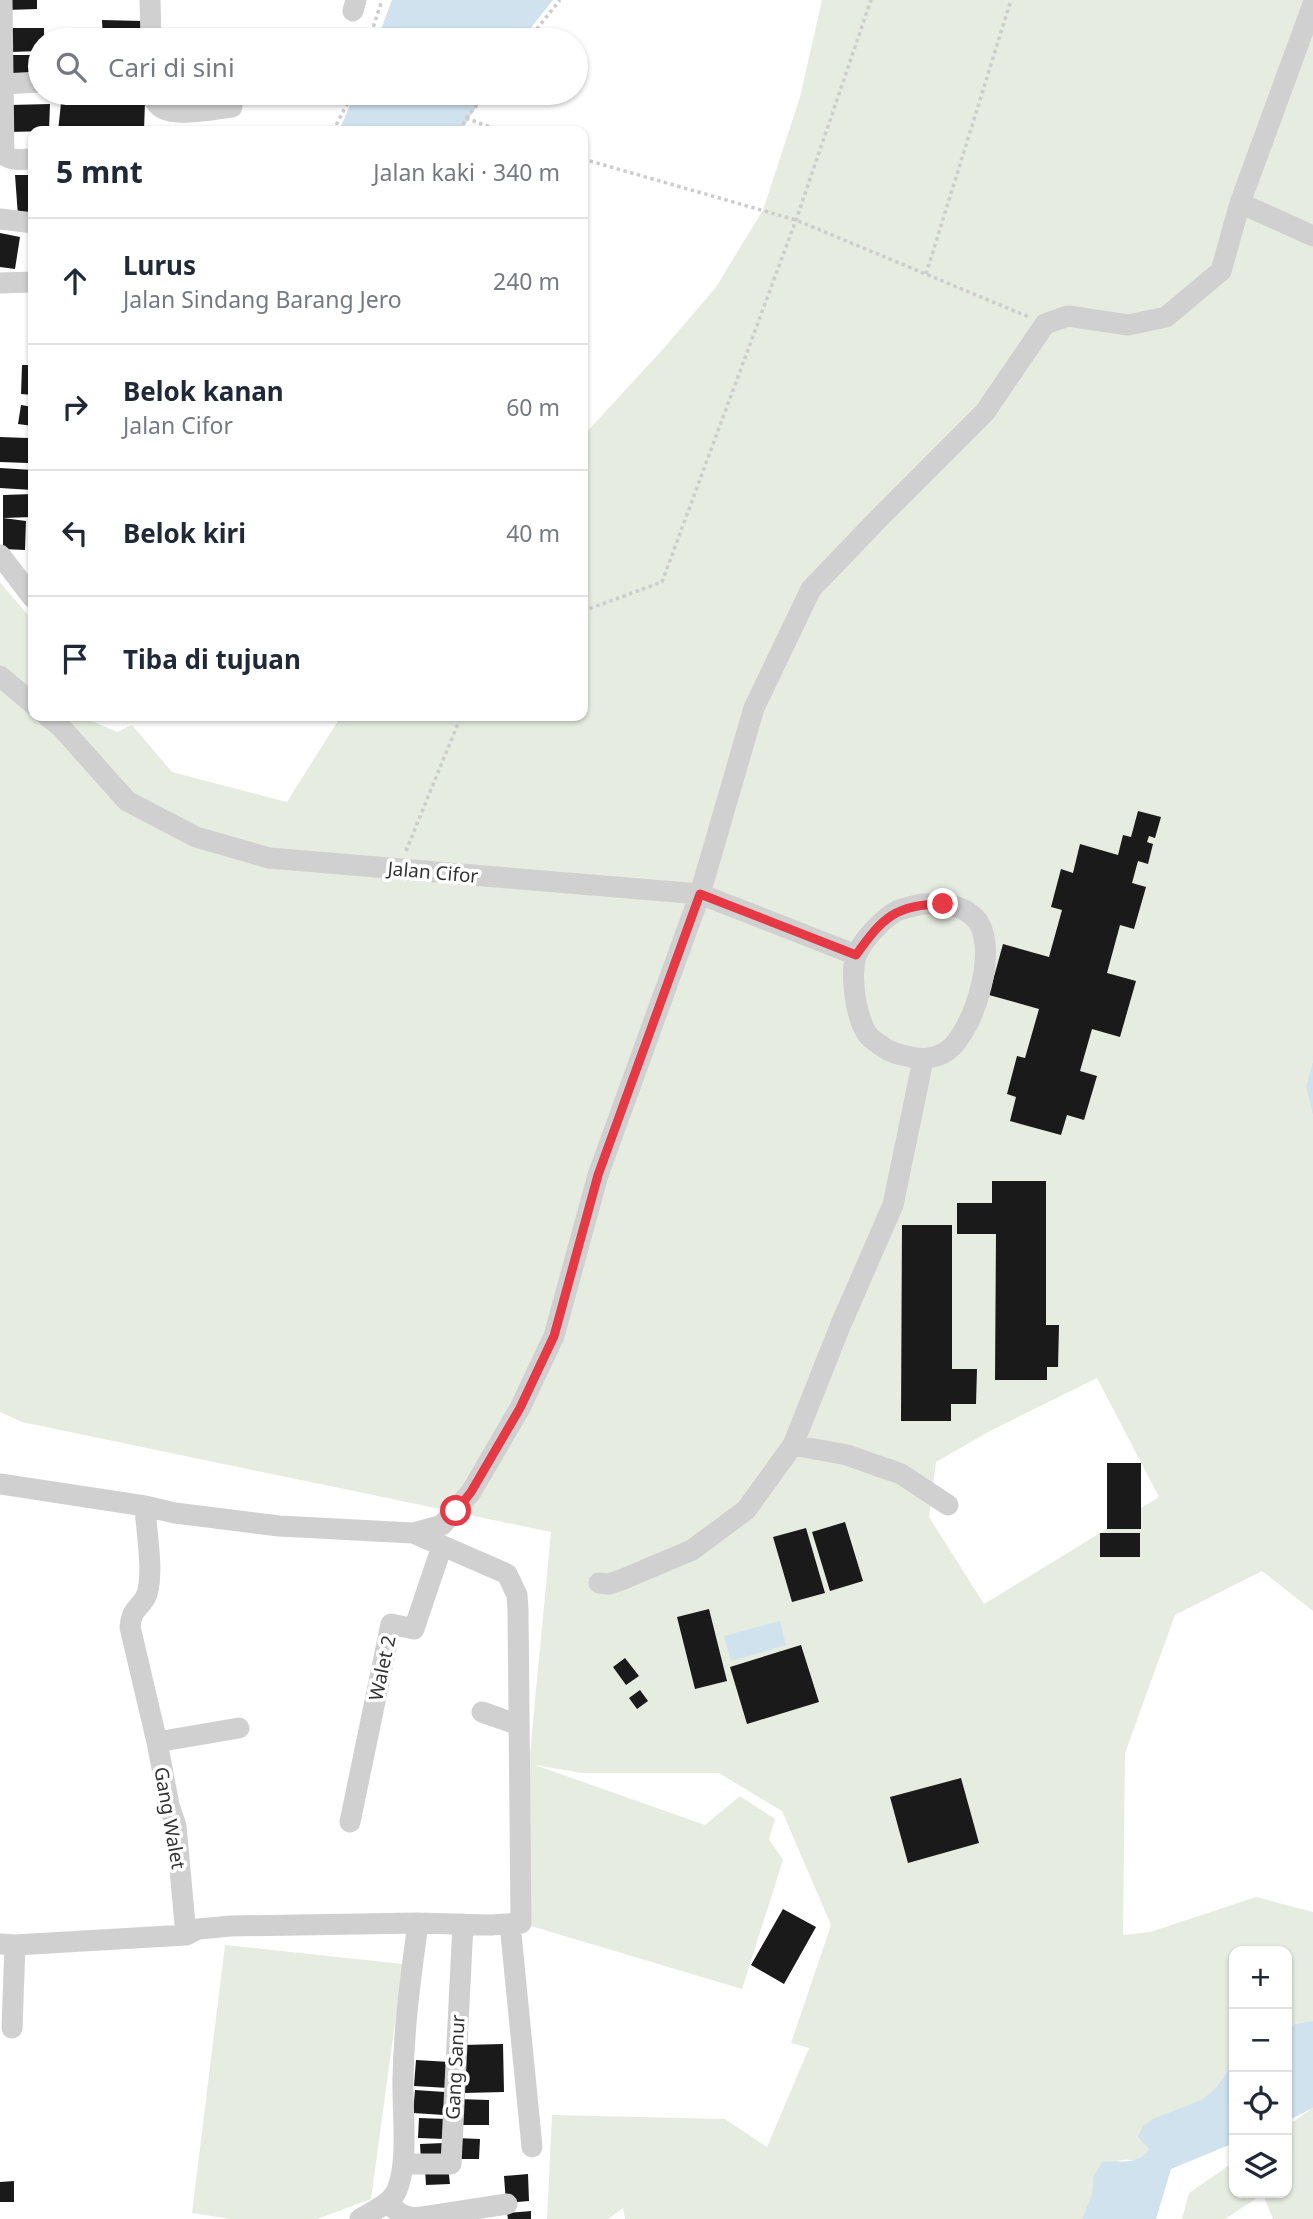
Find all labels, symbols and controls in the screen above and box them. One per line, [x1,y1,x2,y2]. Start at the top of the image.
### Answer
search box [28,28,588,105]
icon: search [52,48,90,86]
text: Cari di sini [108,49,235,85]
text: 5 mnt [56,151,143,192]
text: Jalan kaki · 340 m [373,156,560,188]
text: Lurus [123,247,196,283]
icon: ahead [56,262,94,300]
text: 240 m [493,265,560,297]
text: Jalan Sindang Barang Jero [123,283,402,315]
text: Belok kanan [123,373,284,409]
icon: right [56,388,94,426]
text: 60 m [506,391,560,423]
text: Jalan Cifor [123,409,233,441]
icon: left [56,514,94,552]
text: Belok kiri [123,515,246,551]
text: 40 m [506,517,560,549]
icon: arrive [56,640,94,678]
text: Tiba di tujuan [123,641,301,677]
street label: Jalan Cifor [385,855,480,889]
route end [927,888,958,919]
route start [440,1495,471,1526]
street label: Walet 2 [362,1633,402,1703]
street label: Gang Walet [148,1765,192,1871]
map controls [1229,1946,1292,2198]
button: + [1229,1946,1292,2009]
button: − [1229,2009,1292,2072]
street label: Gang Sanur [439,2014,471,2120]
button: locate [1229,2072,1292,2135]
button: layers [1229,2135,1292,2198]

